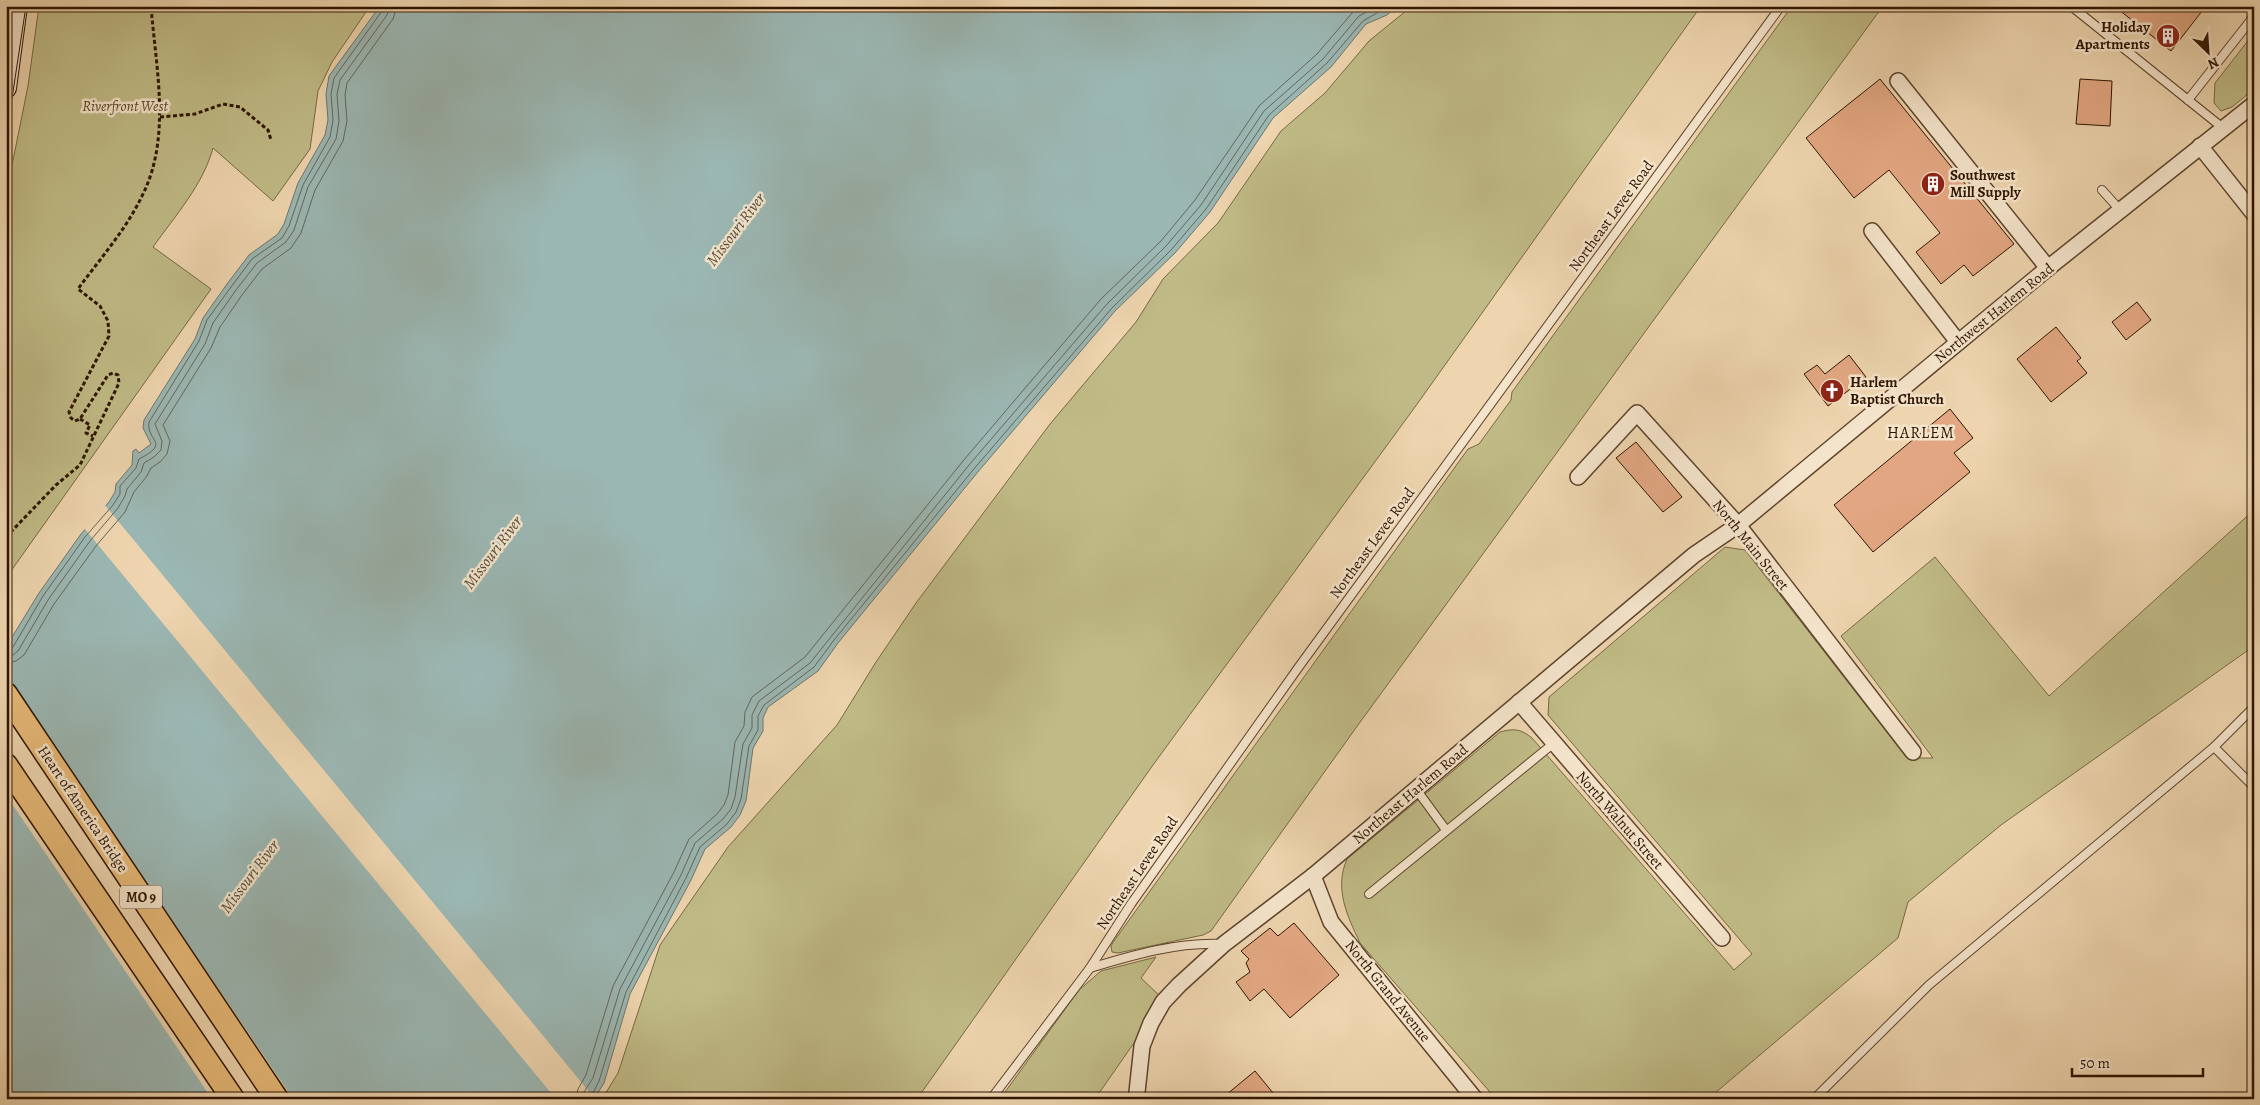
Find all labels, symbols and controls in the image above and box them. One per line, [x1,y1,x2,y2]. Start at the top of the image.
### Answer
place label: Holiday Apartments [2074,17,2151,54]
building icon: Holiday Apartments [2155,23,2181,49]
north arrow [2182,28,2232,78]
text: N [2205,53,2222,74]
park label: Riverfront West [82,96,168,116]
street label: Northeast Levee Road [1564,156,1659,276]
place label: Southwest Mill Supply [1950,165,2022,202]
building icon: Southwest Mill Supply [1920,171,1946,197]
water label: Missouri River [701,188,771,271]
street label: Northwest Harlem Road [1930,258,2059,367]
place label: Harlem Baptist Church [1850,372,1944,409]
church icon: Harlem Baptist Church [1819,378,1845,404]
district label: HARLEM [1887,422,1955,444]
street label: Northeast Levee Road [1325,483,1420,603]
street label: North Main Street [1708,495,1794,595]
water label: Missouri River [458,511,528,594]
street label: Northeast Harlem Road [1348,739,1473,848]
street label: Heart of America Bridge [33,742,133,876]
street label: North Walnut Street [1572,767,1668,873]
street label: Northeast Levee Road [1092,812,1183,934]
water label: Missouri River [215,835,285,918]
road number: MO 9 [120,886,162,909]
street label: North Grand Avenue [1341,936,1436,1046]
scale bar [2072,1045,2204,1077]
text: 50 m [2080,1053,2110,1073]

